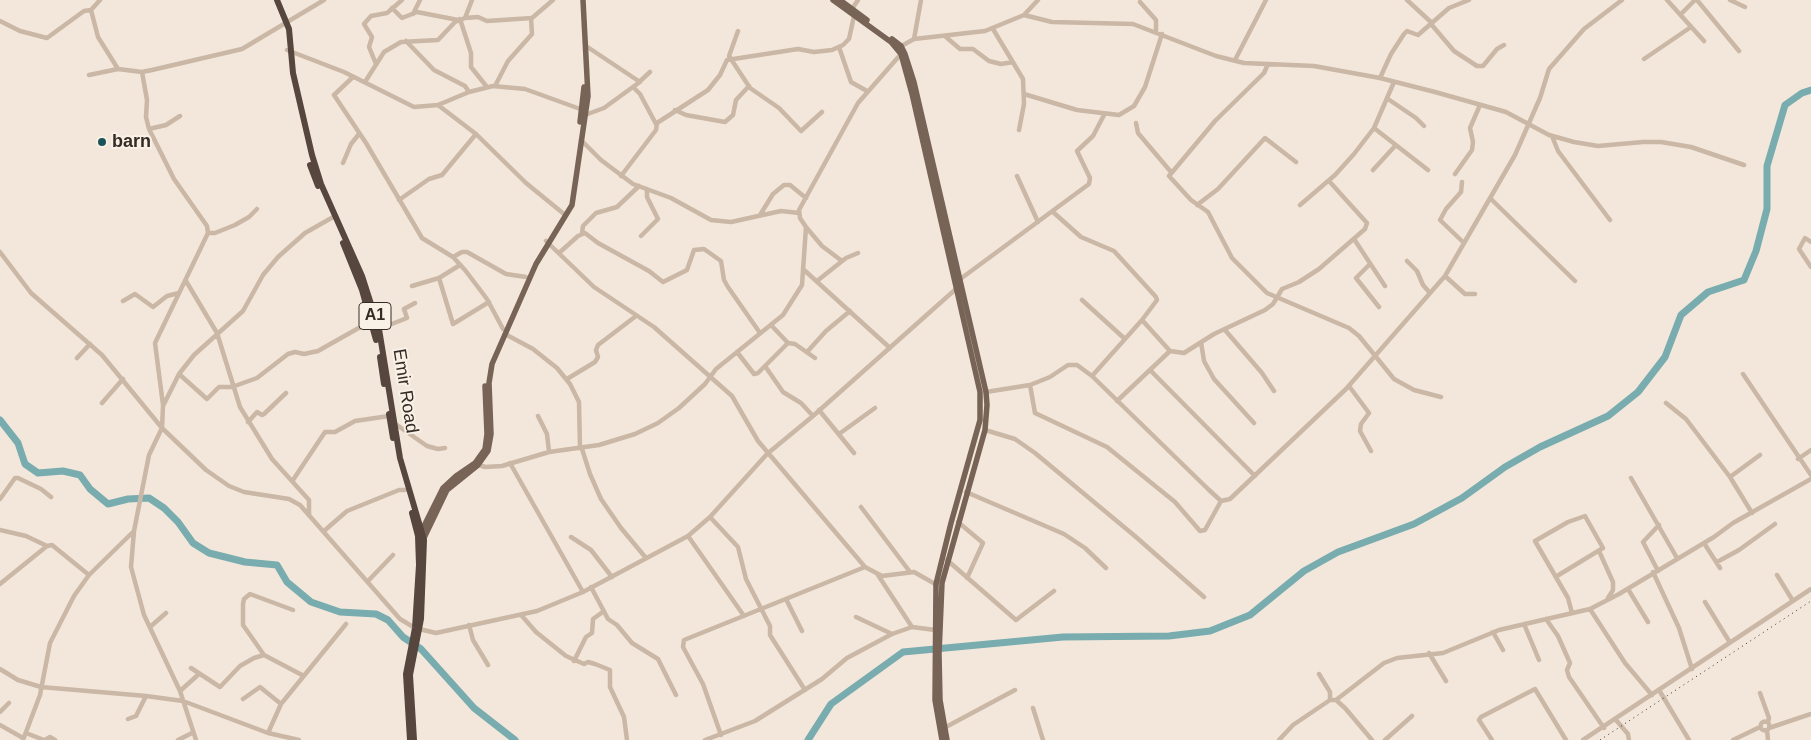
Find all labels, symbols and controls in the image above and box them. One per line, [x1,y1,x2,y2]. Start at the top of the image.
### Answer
place label: barn [112,131,151,153]
marker: barn [96,136,108,148]
road number: A1 [359,302,391,330]
street label: Emir Road [388,347,422,435]

